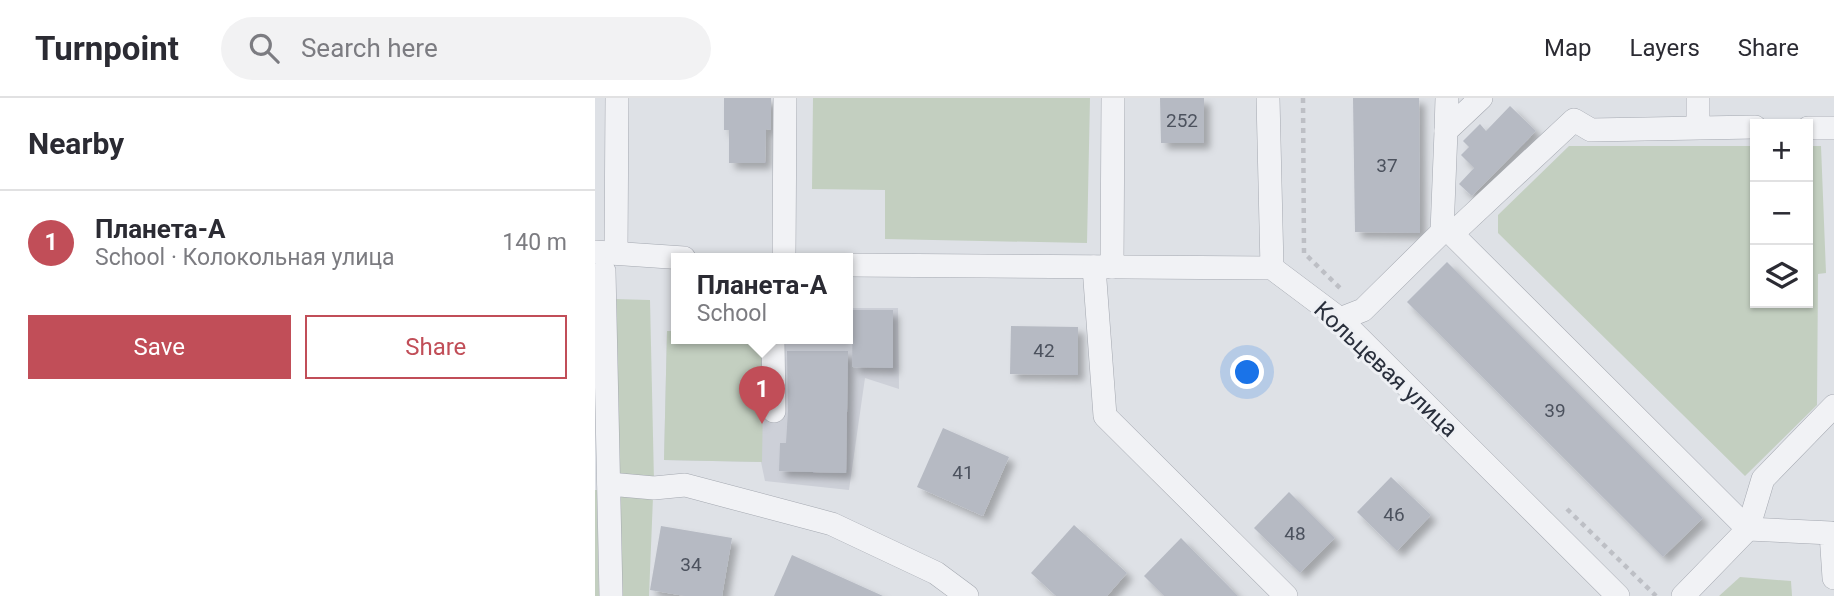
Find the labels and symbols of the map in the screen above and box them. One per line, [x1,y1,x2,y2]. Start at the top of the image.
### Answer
house number: 252 [1166,109,1198,132]
house number: 37 [1376,154,1398,177]
street label: Кольцевая улица [1308,296,1463,443]
house number: 42 [1033,339,1055,362]
your location [1230,355,1264,389]
pin: 1 [739,366,785,424]
house number: 39 [1544,399,1566,422]
house number: 41 [952,461,974,484]
house number: 46 [1383,503,1405,526]
house number: 48 [1284,522,1306,545]
house number: 34 [680,553,702,576]

